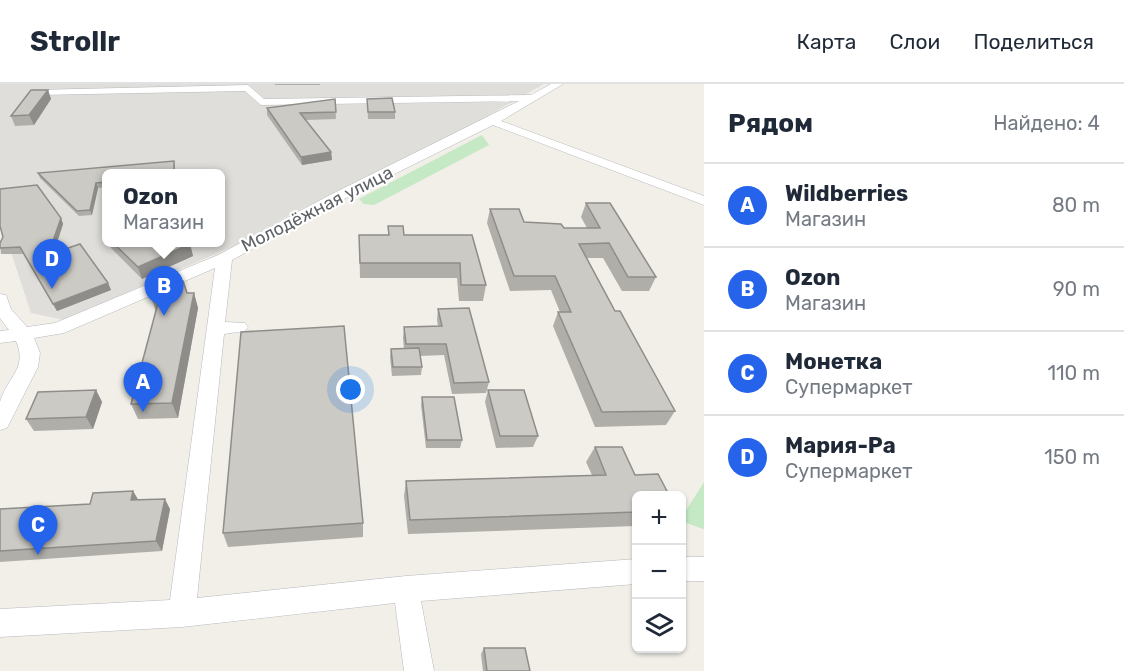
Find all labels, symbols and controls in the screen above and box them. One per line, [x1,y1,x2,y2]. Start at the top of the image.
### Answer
text: Strollr [30,25,120,58]
text: Карта [796,29,856,54]
text: Слои [889,29,940,54]
text: Поделиться [973,29,1094,54]
text: Рядом [728,108,813,139]
text: Найдено: 4 [993,111,1100,135]
street label: Молодёжная улица [237,161,397,257]
popup [102,169,225,247]
text: Wildberries [785,180,908,207]
text: Ozon [123,183,178,210]
text: A [740,193,755,217]
text: 80 m [1052,193,1100,217]
text: Магазин [785,207,866,231]
text: Магазин [123,210,204,234]
pin: D [32,240,72,289]
text: Ozon [785,264,840,291]
pin: B [144,266,184,316]
text: B [740,277,755,301]
text: 90 m [1053,277,1100,301]
text: Магазин [785,291,866,315]
text: Монетка [785,348,882,375]
text: C [740,361,755,385]
text: 110 m [1048,361,1100,385]
pin: A [124,362,162,412]
your location [336,375,365,404]
text: Супермаркет [785,375,913,399]
text: Мария-Ра [785,432,896,459]
text: D [740,445,755,469]
text: 150 m [1044,445,1100,469]
text: Супермаркет [785,459,913,483]
map controls [632,491,686,653]
button: + [632,491,686,545]
pin: C [18,506,57,555]
button: − [632,545,686,599]
button: layers [632,599,686,653]

